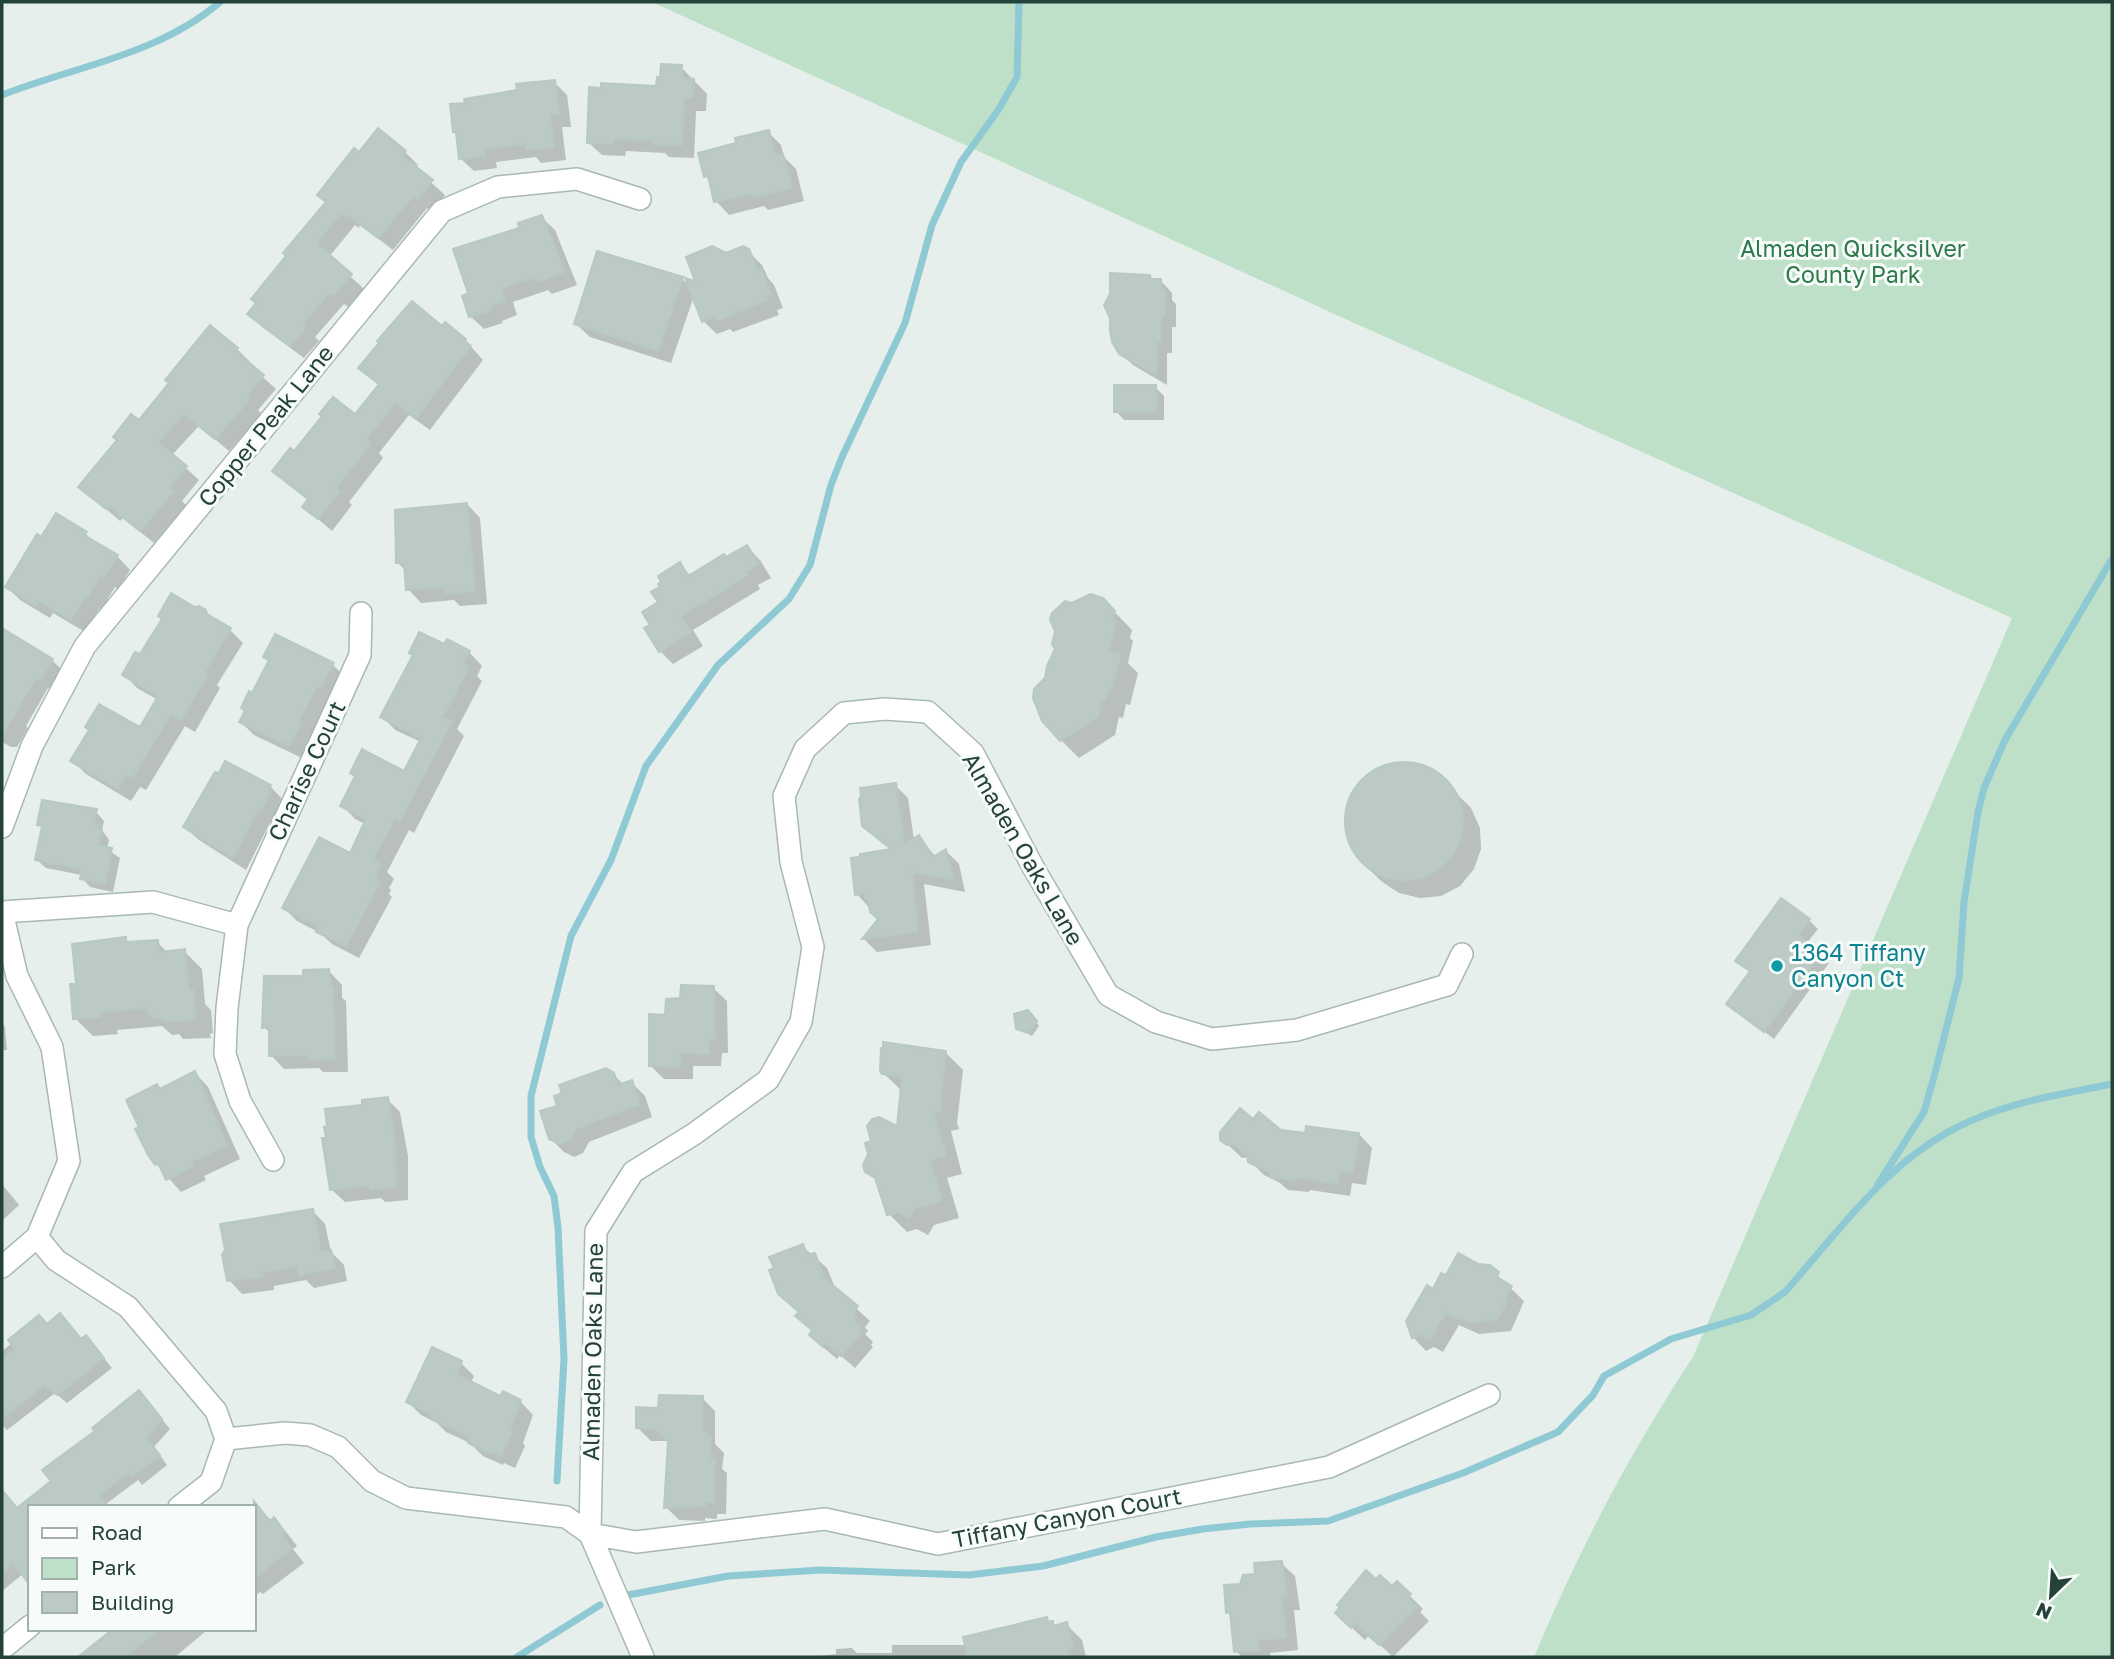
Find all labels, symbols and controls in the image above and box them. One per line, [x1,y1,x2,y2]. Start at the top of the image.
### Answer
park label: Almaden Quicksilver County Park [1740,234,1966,288]
street label: Copper Peak Lane [192,339,339,512]
street label: Charise Court [261,696,351,845]
street label: Almaden Oaks Lane [957,747,1090,950]
place label: 1364 Tiffany Canyon Ct [1791,938,1926,992]
marker: 1364 Tiffany Canyon Ct [1769,958,1785,974]
street label: Almaden Oaks Lane [576,1243,608,1461]
street label: Tiffany Canyon Court [950,1481,1184,1553]
legend [28,1505,256,1631]
text: Road [91,1519,142,1545]
text: Park [91,1554,137,1580]
north arrow [2016,1561,2086,1631]
text: Building [91,1589,174,1615]
text: N [2032,1598,2055,1625]

